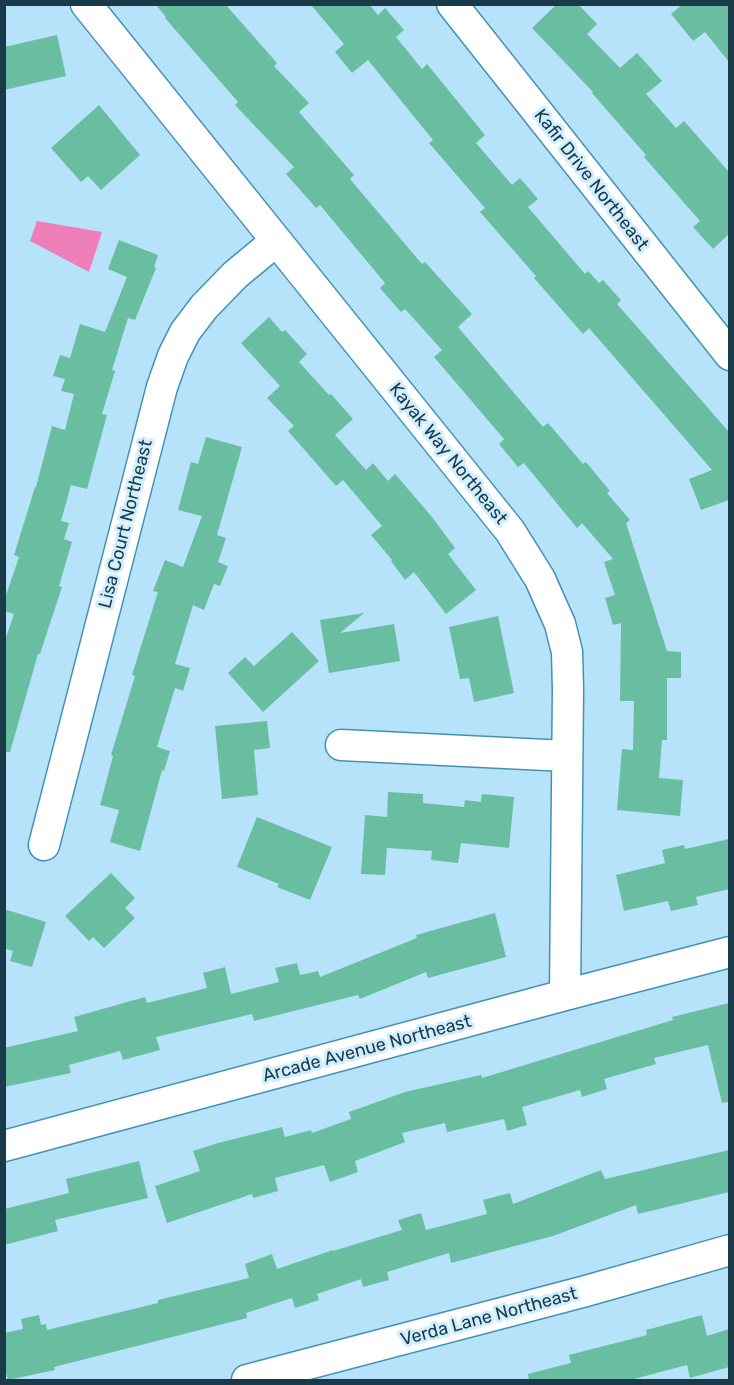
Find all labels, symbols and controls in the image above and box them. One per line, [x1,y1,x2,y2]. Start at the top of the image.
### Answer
street label: Kafir Drive Northeast [529,105,653,255]
street label: Kayak Way Northeast [384,379,512,529]
street label: Lisa Court Northeast [95,437,157,611]
street label: Arcade Avenue Northeast [260,1011,474,1087]
street label: Verda Lane Northeast [398,1283,580,1351]

